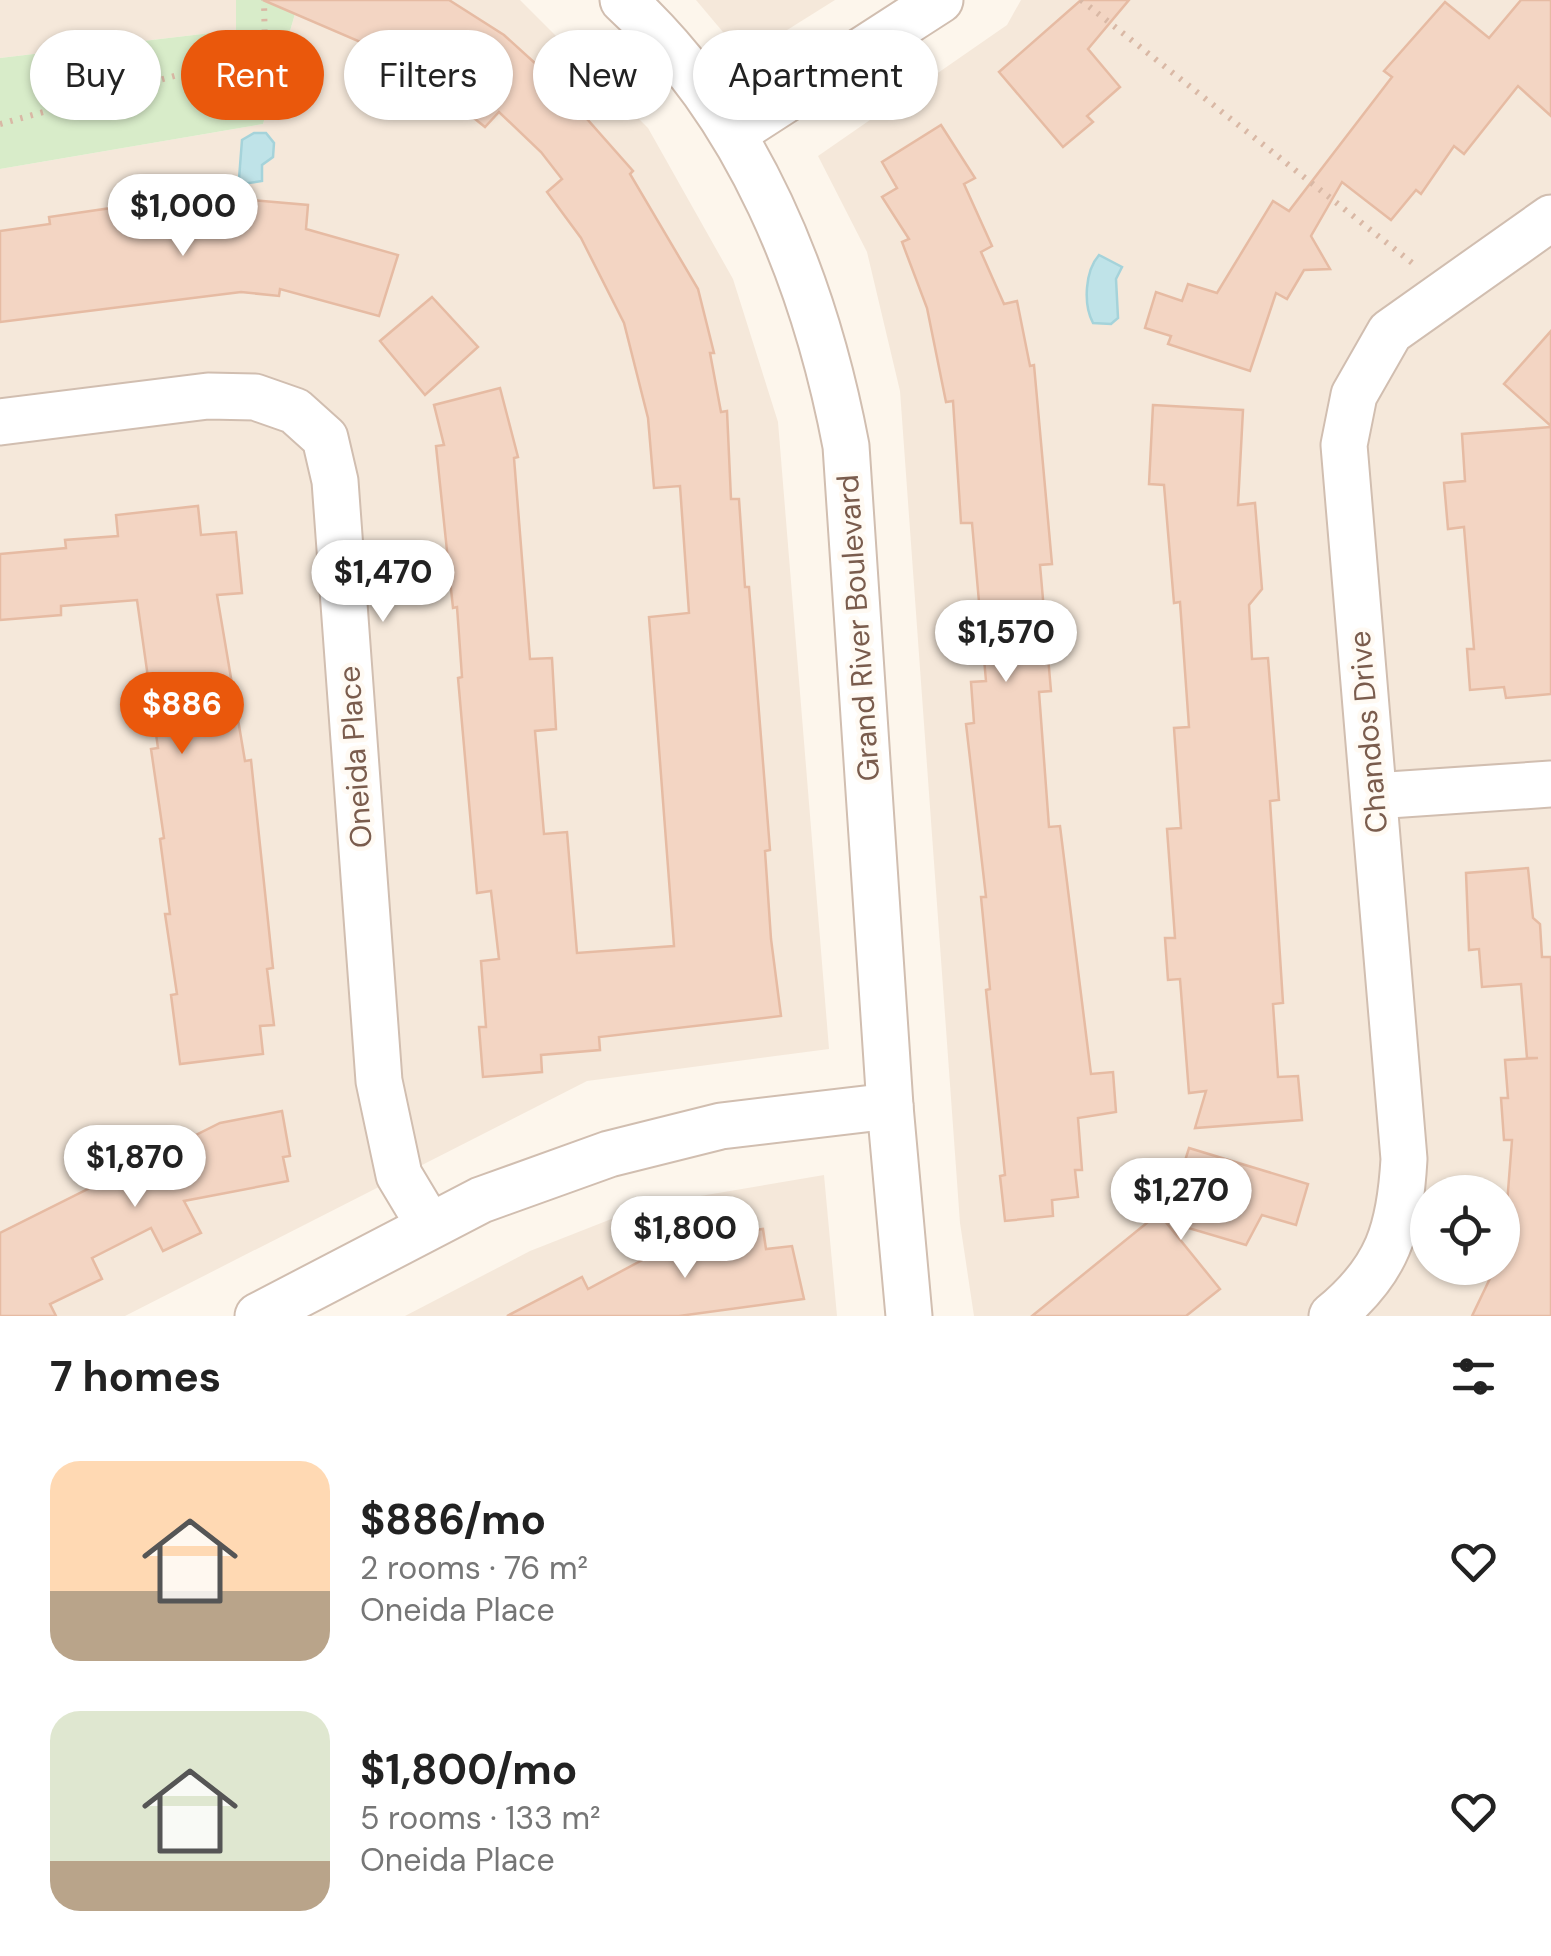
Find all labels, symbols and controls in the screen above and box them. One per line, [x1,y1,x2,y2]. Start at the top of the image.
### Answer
chip: Buy [30,30,161,120]
chip: Rent [181,30,324,120]
chip: Filters [344,30,513,120]
chip: New [533,30,673,120]
chip: Apartment [693,30,938,120]
pin: $1,000 [102,174,264,259]
text: $1,000 [130,185,236,227]
street label: Grand River Boulevard [828,473,888,783]
pin: $1,470 [302,540,464,625]
text: $1,470 [333,551,433,593]
pin: $1,570 [925,600,1087,685]
text: $1,570 [957,611,1055,653]
street label: Chandos Drive [1340,629,1396,835]
street label: Oneida Place [329,665,381,849]
pin: $886 [123,672,241,757]
text: $886 [142,683,222,725]
pin: $1,870 [54,1125,216,1210]
text: $1,870 [86,1136,184,1178]
pin: $1,270 [1100,1158,1262,1243]
text: $1,270 [1133,1169,1229,1211]
map controls [1410,1175,1520,1285]
button: locate [1410,1175,1520,1285]
pin: $1,800 [604,1196,766,1281]
text: $1,800 [633,1207,737,1249]
text: 7 homes [50,1349,221,1404]
icon: filters [1446,1349,1501,1404]
text: $886/mo [360,1492,546,1547]
icon: home [130,1501,250,1621]
icon: heart [1446,1534,1501,1589]
text: 2 rooms · 76 m² [360,1547,588,1589]
text: Oneida Place [360,1589,555,1631]
text: $1,800/mo [360,1742,577,1797]
icon: home [130,1751,250,1871]
icon: heart [1446,1784,1501,1839]
text: 5 rooms · 133 m² [360,1797,601,1839]
text: Oneida Place [360,1839,555,1881]

